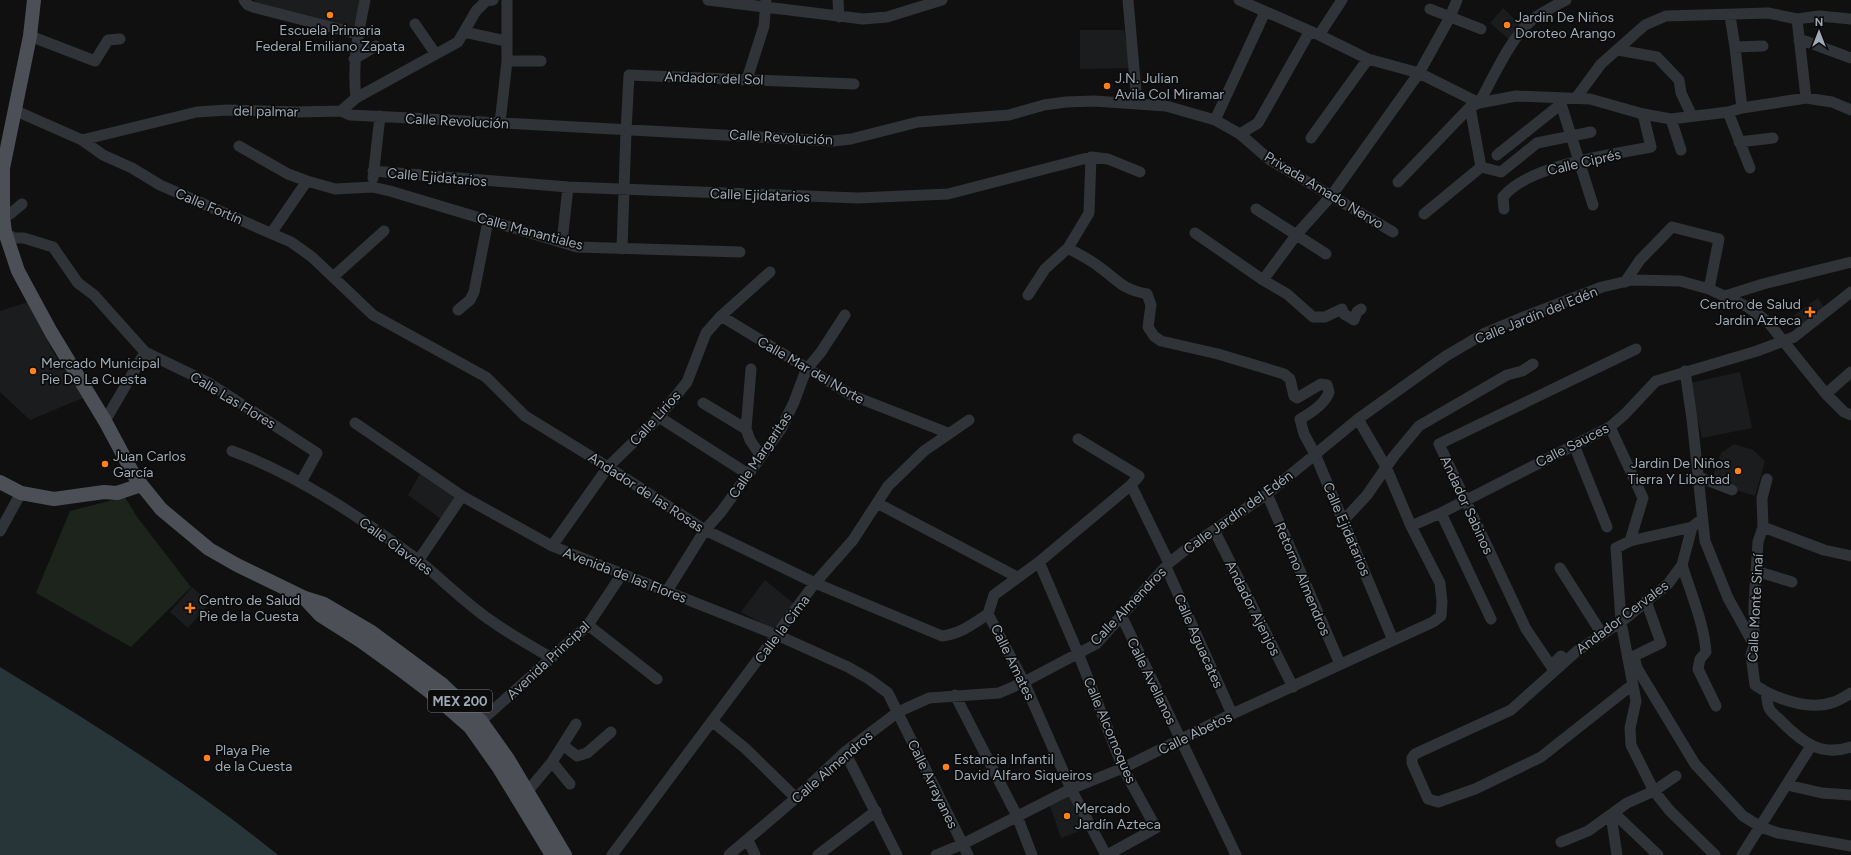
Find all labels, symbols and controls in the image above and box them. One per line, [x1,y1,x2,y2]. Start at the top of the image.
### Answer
place label: Jardin De Niños Doroteo Arango [1515,9,1616,42]
marker: Escuela Primaria Federal Emiliano Zapata [325,10,335,20]
north arrow [1799,12,1839,52]
text: N [1815,16,1823,29]
marker: Jardin De Niños Doroteo Arango [1502,20,1512,30]
place label: Escuela Primaria Federal Emiliano Zapata [255,22,405,55]
street label: Andador del Sol [664,68,764,89]
place label: J.N. Julian Avila Col Miramar [1115,70,1224,103]
marker: J.N. Julian Avila Col Miramar [1102,81,1112,91]
street label: del palmar [234,102,299,121]
street label: Calle Revolución [405,110,509,133]
street label: Calle Revolución [729,126,833,149]
street label: Calle Ciprés [1546,146,1623,179]
street label: Privada Amado Nervo [1261,148,1386,233]
street label: Calle Ejidatarios [386,165,488,190]
street label: Calle Fortín [173,185,245,228]
street label: Calle Ejidatarios [710,185,810,206]
street label: Calle Manantiales [475,209,585,254]
street label: Calle Jardín del Edén [1472,283,1600,348]
place label: Centro de Salud Jardin Azteca [1700,296,1801,329]
marker: Centro de Salud Jardin Azteca [1804,306,1816,318]
street label: Calle Mar del Norte [754,333,868,408]
place label: Mercado Municipal Pie De La Cuesta [41,355,160,388]
marker: Mercado Municipal Pie De La Cuesta [28,366,38,376]
street label: Calle Las Flores [187,368,279,433]
street label: Calle Lirios [626,388,684,449]
street label: Calle Margaritas [725,409,796,502]
street label: Calle Sauces [1533,420,1612,471]
place label: Juan Carlos García [113,448,186,481]
street label: Andador de las Rosas [585,449,706,536]
street label: Andador Sabinos [1436,453,1497,557]
place label: Jardin De Niños Tierra Y Libertad [1628,455,1730,488]
marker: Juan Carlos García [100,459,110,469]
marker: Jardin De Niños Tierra Y Libertad [1733,466,1743,476]
street label: Calle Jardín del Edén [1180,467,1296,558]
street label: Calle Ejidatarios [1319,480,1374,579]
street label: Calle Claveles [356,514,436,579]
street label: Retorno Almendros [1271,520,1334,638]
street label: Avenida de las Flores [561,544,689,607]
street label: Calle Monte Sinaí [1744,553,1767,663]
street label: Andador Ajenjos [1221,558,1284,659]
street label: Calle Almendros [1087,564,1170,649]
street label: Andador Cervales [1573,577,1672,658]
place label: Centro de Salud Pie de la Cuesta [199,592,300,625]
street label: Calle la Cima [751,592,813,667]
street label: Calle Aguacates [1170,592,1227,691]
marker: Centro de Salud Pie de la Cuesta [184,602,196,614]
street label: Avenida Principal [503,618,593,703]
street label: Calle Amates [987,621,1038,703]
street label: Calle Avellanos [1123,635,1180,727]
street label: Calle Alcornoques [1080,675,1140,786]
road number: MEX 200 [428,690,492,712]
street label: Calle Abetos [1156,708,1235,759]
street label: Calle Almendros [788,727,876,807]
street label: Calle Arrayanes [904,737,961,831]
place label: Playa Pie de la Cuesta [215,742,292,775]
place label: Estancia Infantil David Alfaro Siqueiros [954,751,1092,784]
marker: Playa Pie de la Cuesta [202,753,212,763]
marker: Estancia Infantil David Alfaro Siqueiros [941,762,951,772]
place label: Mercado Jardín Azteca [1075,800,1161,833]
marker: Mercado Jardín Azteca [1062,811,1072,821]

